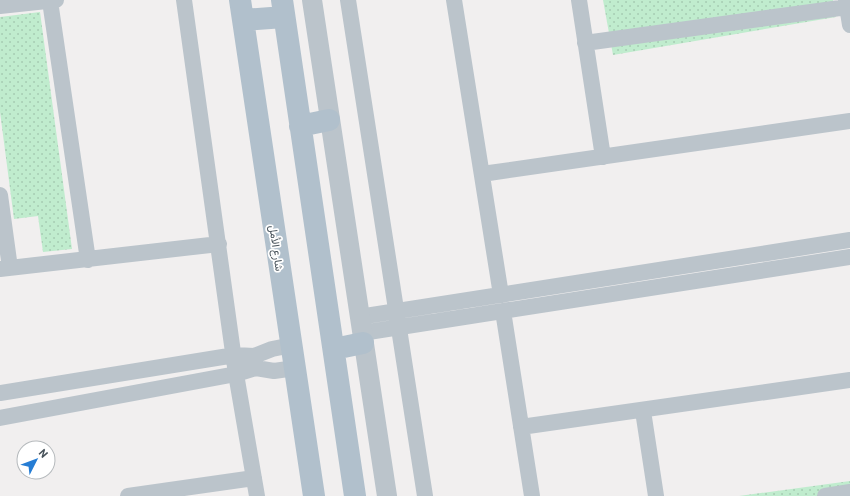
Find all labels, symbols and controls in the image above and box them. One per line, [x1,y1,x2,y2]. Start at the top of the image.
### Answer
street label: شارع الأمل [265,224,287,272]
north arrow [16,440,56,480]
text: N [37,446,51,460]

